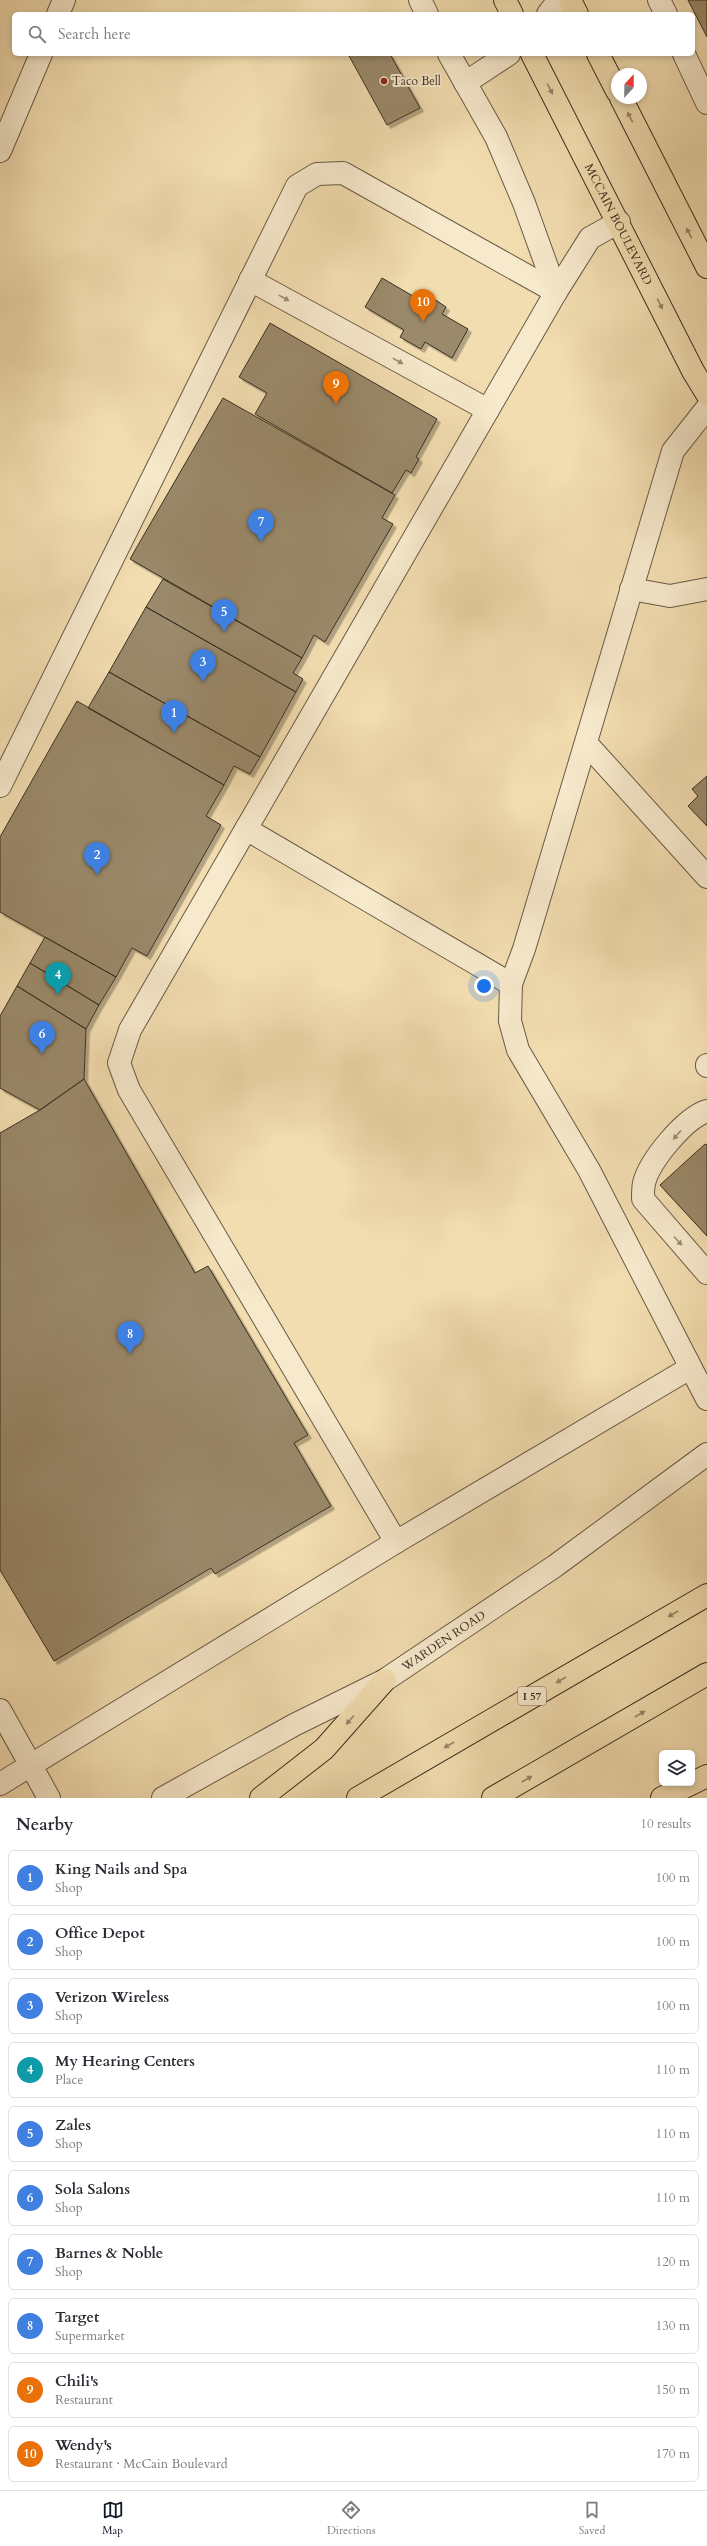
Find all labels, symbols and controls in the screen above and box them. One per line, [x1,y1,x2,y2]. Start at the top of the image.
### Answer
search box [12,12,695,56]
icon: search [26,23,48,45]
text: Search here [58,24,131,44]
north arrow [611,68,647,104]
place label: Taco Bell [392,73,441,89]
marker: Taco Bell [379,76,389,86]
one-way arrow [547,83,553,95]
one-way arrow [627,111,633,122]
street label: MCCAIN BOULEVARD [581,161,656,288]
one-way arrow [686,227,692,238]
pin: 10 [410,289,436,322]
one-way arrow [278,295,290,302]
one-way arrow [657,299,663,310]
one-way arrow [392,357,404,364]
pin: 9 [323,371,349,404]
pin: 7 [248,509,274,542]
pin: 5 [211,599,237,632]
pin: 3 [190,649,216,682]
pin: 1 [161,700,187,733]
pin: 2 [84,842,110,875]
pin: 4 [45,962,71,995]
your location [474,976,494,996]
pin: 6 [29,1021,55,1054]
one-way arrow [672,1129,681,1140]
one-way arrow [673,1236,683,1246]
pin: 8 [117,1321,143,1354]
street label: WARDEN ROAD [398,1607,489,1675]
one-way arrow [667,1611,679,1618]
one-way arrow [555,1676,567,1683]
road number: I 57 [518,1687,546,1705]
one-way arrow [634,1710,645,1717]
one-way arrow [346,1715,355,1725]
one-way arrow [443,1742,455,1749]
map controls [659,1750,695,1786]
button: layers [659,1750,695,1786]
one-way arrow [521,1775,533,1782]
text: Nearby [16,1813,73,1836]
text: 10 results [640,1815,691,1833]
text: King Nails and Spa [55,1859,187,1879]
text: 1 [27,1869,33,1887]
text: 100 m [656,1869,690,1887]
text: Shop [55,1879,83,1897]
text: Office Depot [55,1923,145,1943]
text: 2 [27,1933,33,1951]
text: 100 m [656,1933,690,1951]
text: Shop [55,1943,83,1961]
text: Verizon Wireless [55,1987,169,2007]
text: 3 [27,1997,33,2015]
text: 100 m [656,1997,690,2015]
text: Shop [55,2007,83,2025]
text: My Hearing Centers [55,2051,195,2071]
text: 4 [27,2061,33,2079]
text: 110 m [656,2061,690,2079]
text: Place [55,2071,83,2089]
text: Zales [55,2115,91,2135]
text: 5 [27,2125,33,2143]
text: 110 m [656,2125,690,2143]
text: Shop [55,2135,83,2153]
text: Sola Salons [55,2179,130,2199]
text: 6 [27,2189,33,2207]
text: 110 m [656,2189,690,2207]
text: Shop [55,2199,83,2217]
text: Barnes & Noble [55,2243,163,2263]
text: 7 [27,2253,33,2271]
text: 120 m [656,2253,690,2271]
text: Shop [55,2263,83,2281]
text: Target [55,2307,99,2327]
text: 8 [27,2317,33,2335]
text: 130 m [656,2317,690,2335]
text: Supermarket [55,2327,125,2345]
text: Chili's [55,2371,98,2391]
text: 9 [27,2381,33,2399]
text: 150 m [656,2381,690,2399]
text: Restaurant [55,2391,113,2409]
text: Wendy's [55,2435,112,2455]
text: 10 [23,2445,37,2463]
text: 170 m [656,2445,690,2463]
text: Restaurant · McCain Boulevard [55,2455,228,2473]
tab: Map [102,2499,124,2538]
tab: Directions [327,2499,375,2538]
tab: Saved [579,2499,605,2538]

